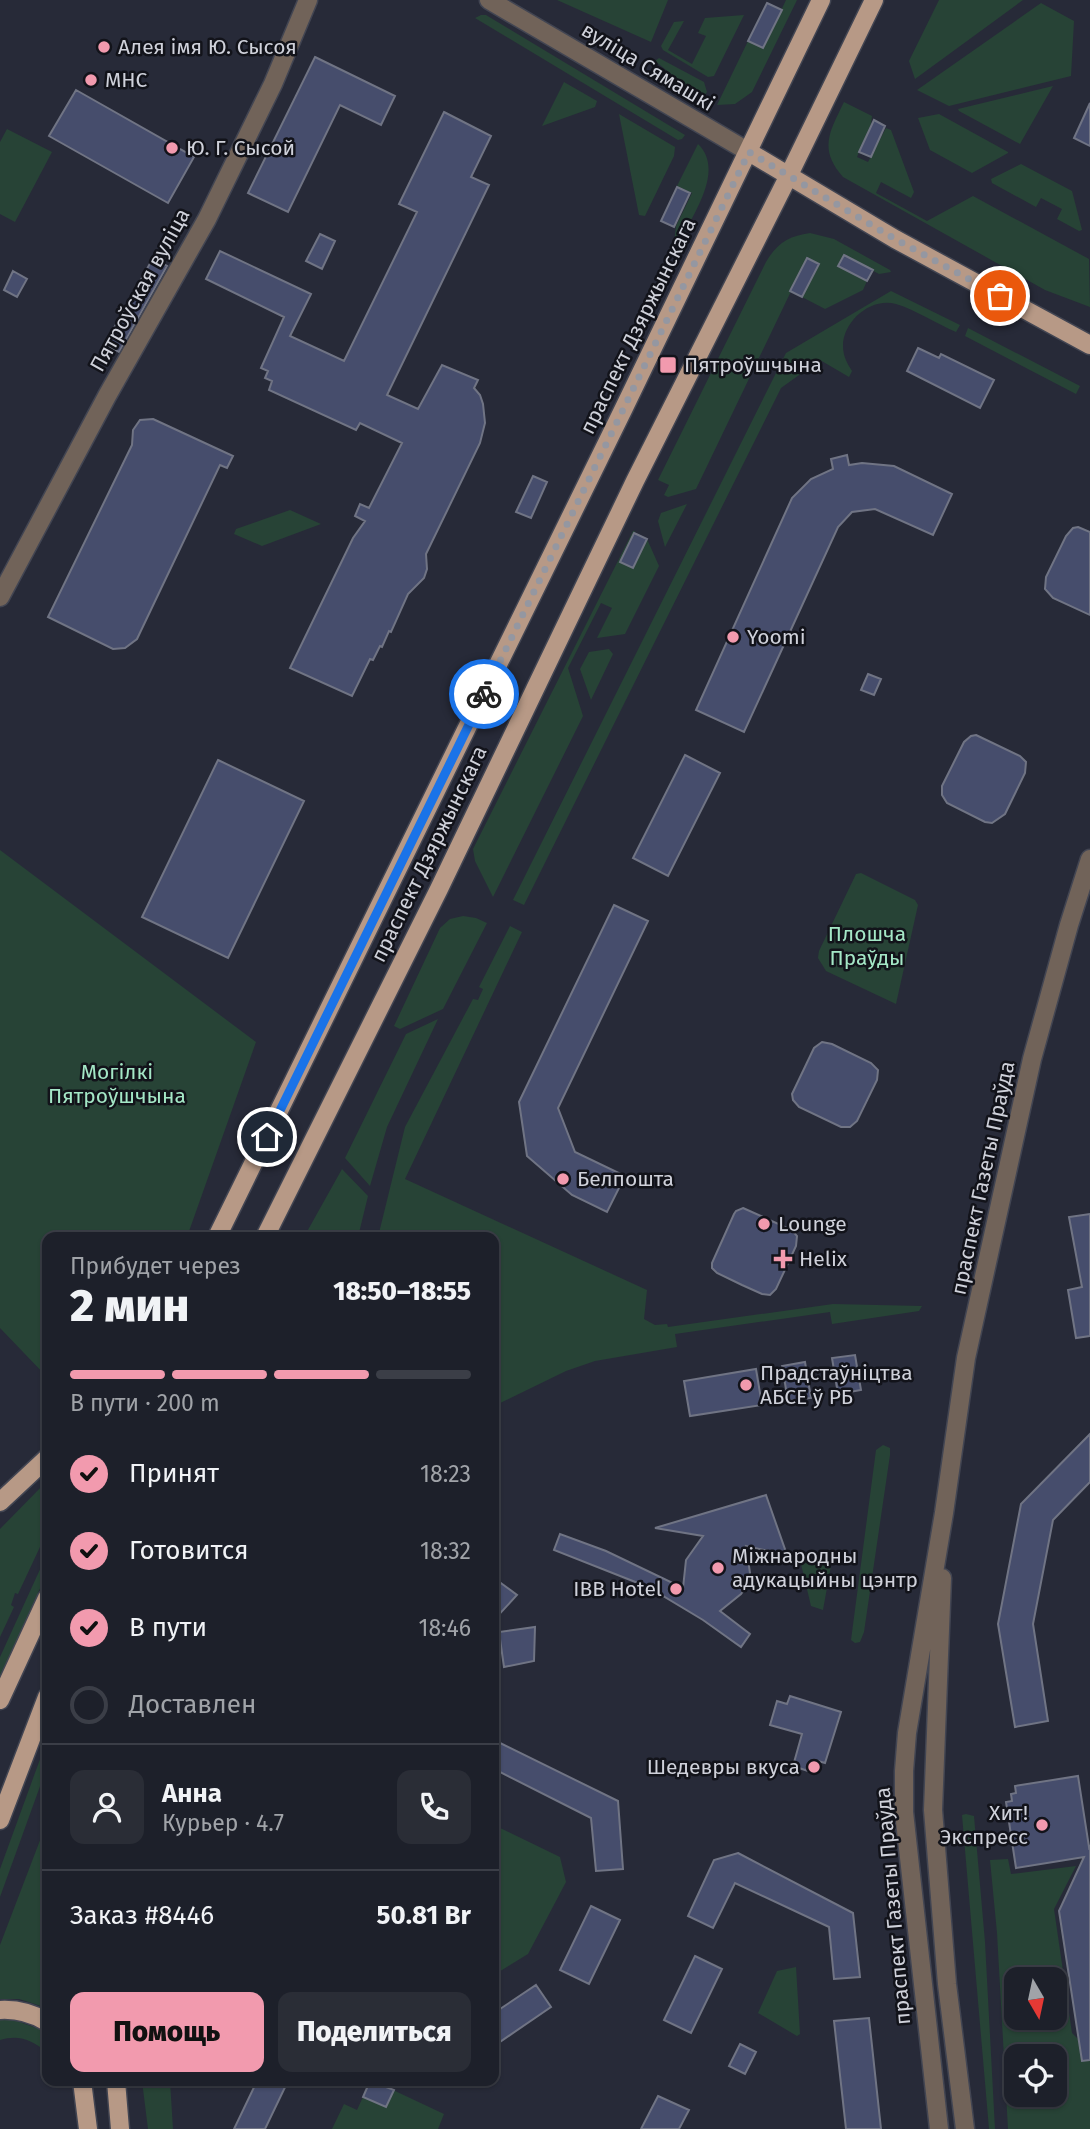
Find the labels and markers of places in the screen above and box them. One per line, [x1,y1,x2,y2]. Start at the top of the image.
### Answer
place label: Алея імя Ю. Сысоя [118,34,297,60]
marker: Алея імя Ю. Сысоя [96,39,112,55]
place label: МНС [105,67,148,93]
marker: МНС [83,72,99,88]
place label: Ю. Г. Сысой [186,135,295,161]
marker: Ю. Г. Сысой [164,140,180,156]
pin [970,266,1030,326]
place label: Пятроўшчына [684,352,822,378]
marker: Пятроўшчына [658,355,678,375]
place label: Yoomi [747,624,806,650]
marker: Yoomi [725,629,741,645]
pin [237,1107,297,1167]
place label: Белпошта [577,1166,674,1192]
marker: Белпошта [555,1171,571,1187]
place label: Lounge [778,1211,847,1237]
marker: Lounge [756,1216,772,1232]
place label: Helix [799,1246,848,1272]
marker: Helix [773,1249,793,1269]
place label: Прадстаўніцтва АБСЕ ў РБ [760,1360,913,1410]
marker: Прадстаўніцтва АБСЕ ў РБ [738,1377,754,1393]
place label: Міжнародны адукацыйны цэнтр [732,1543,918,1593]
marker: Міжнародны адукацыйны цэнтр [710,1560,726,1576]
place label: IBB Hotel [573,1576,662,1602]
marker: IBB Hotel [668,1581,684,1597]
place label: Шедевры вкуса [647,1754,800,1780]
marker: Шедевры вкуса [806,1759,822,1775]
place label: Хит! Экспресс [940,1800,1028,1850]
marker: Хит! Экспресс [1034,1817,1050,1833]

